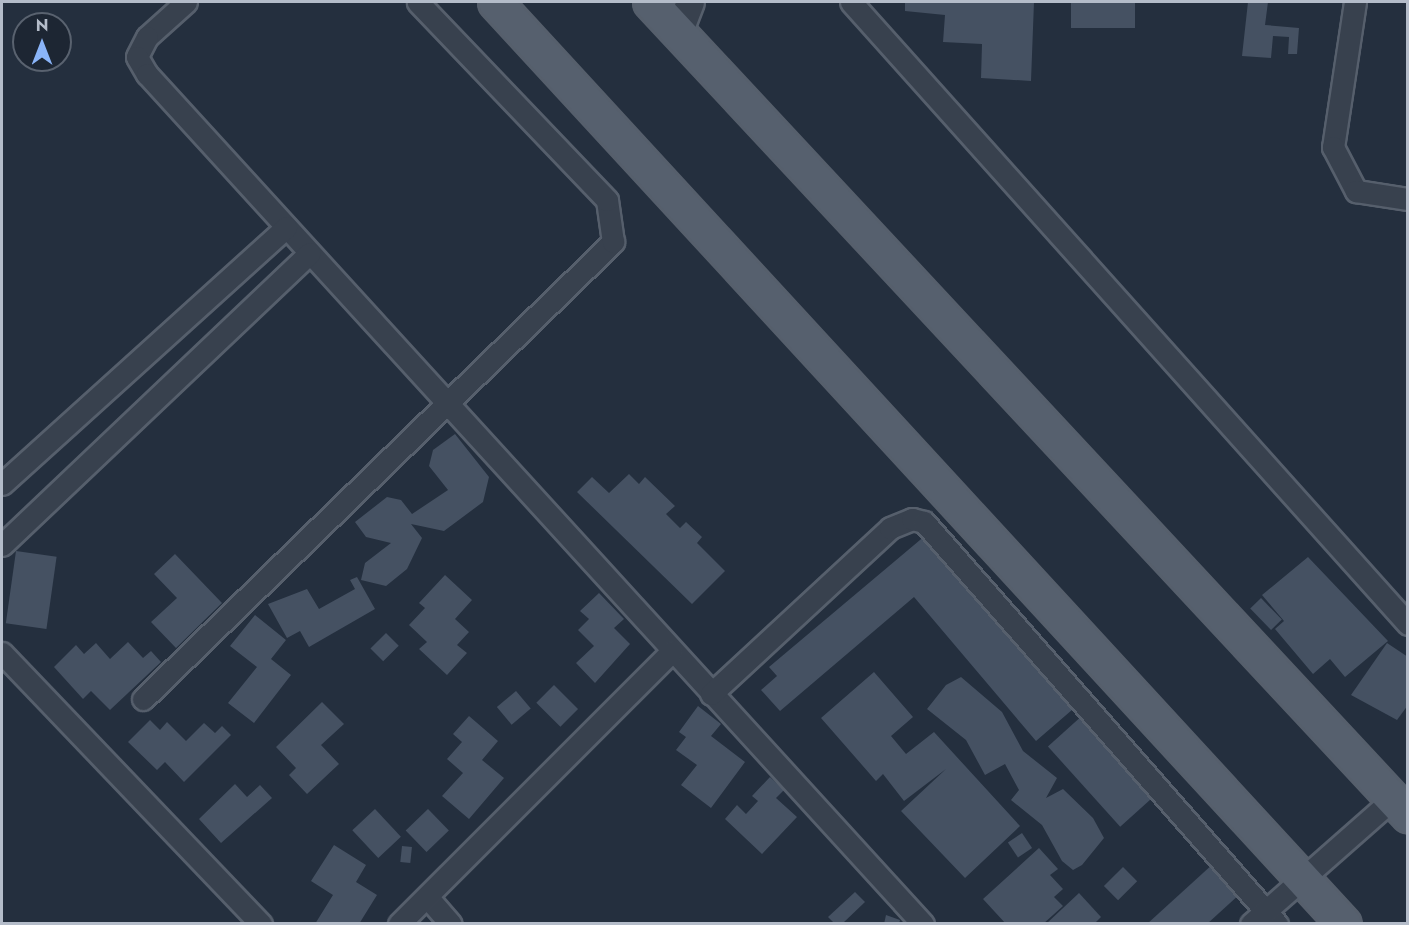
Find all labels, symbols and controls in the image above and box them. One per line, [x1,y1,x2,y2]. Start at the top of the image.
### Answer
north arrow [12,12,72,72]
text: N [36,14,48,37]

